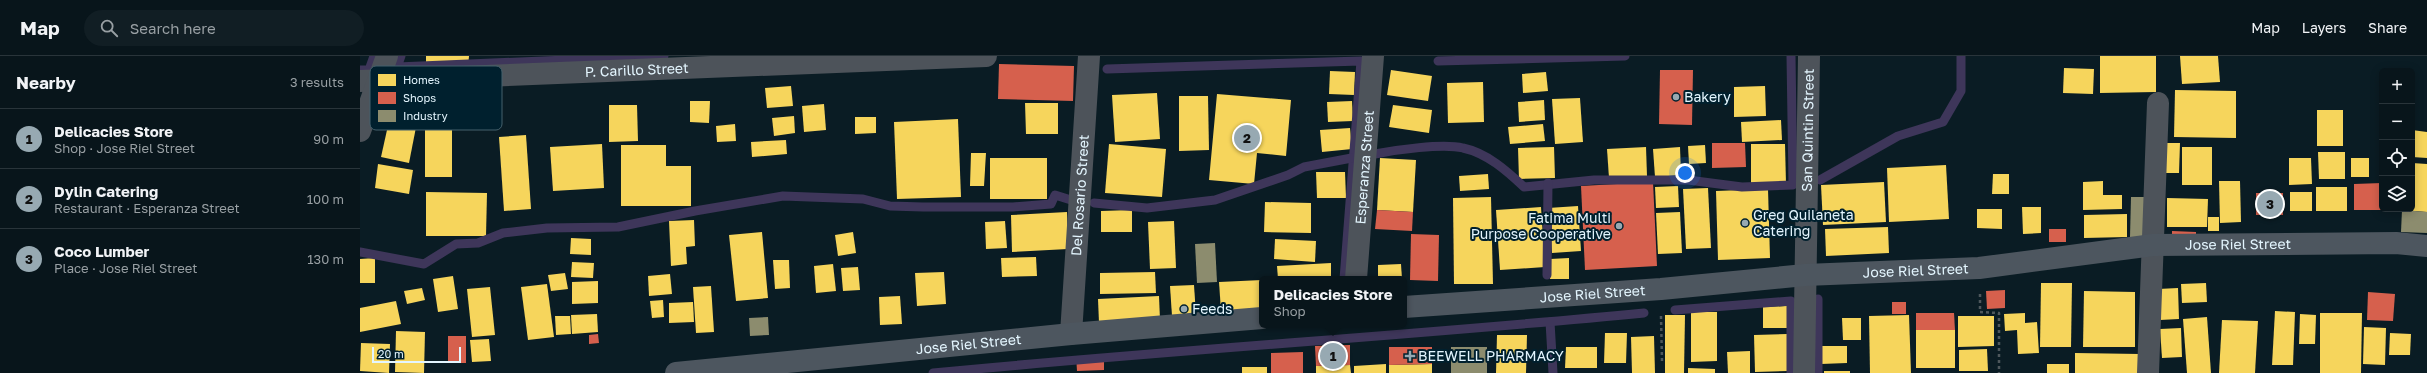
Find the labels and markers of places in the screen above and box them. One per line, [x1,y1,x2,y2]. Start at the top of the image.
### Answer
place label: Bakery [1684,88,1731,105]
marker: Bakery [1671,92,1681,102]
pin: 2 [1234,123,1260,153]
pin: 3 [2257,189,2283,219]
place label: Greg Quilaneta Catering [1753,206,1854,239]
place label: Fatima Multi Purpose Cooperative [1471,209,1611,242]
marker: Greg Quilaneta Catering [1740,218,1750,228]
marker: Fatima Multi Purpose Cooperative [1614,221,1624,231]
place label: Feeds [1192,300,1232,317]
marker: Feeds [1179,304,1189,314]
pin: 1 [1320,341,1346,371]
place label: BEEWELL PHARMACY [1418,347,1564,364]
marker: BEEWELL PHARMACY [1405,351,1415,361]

